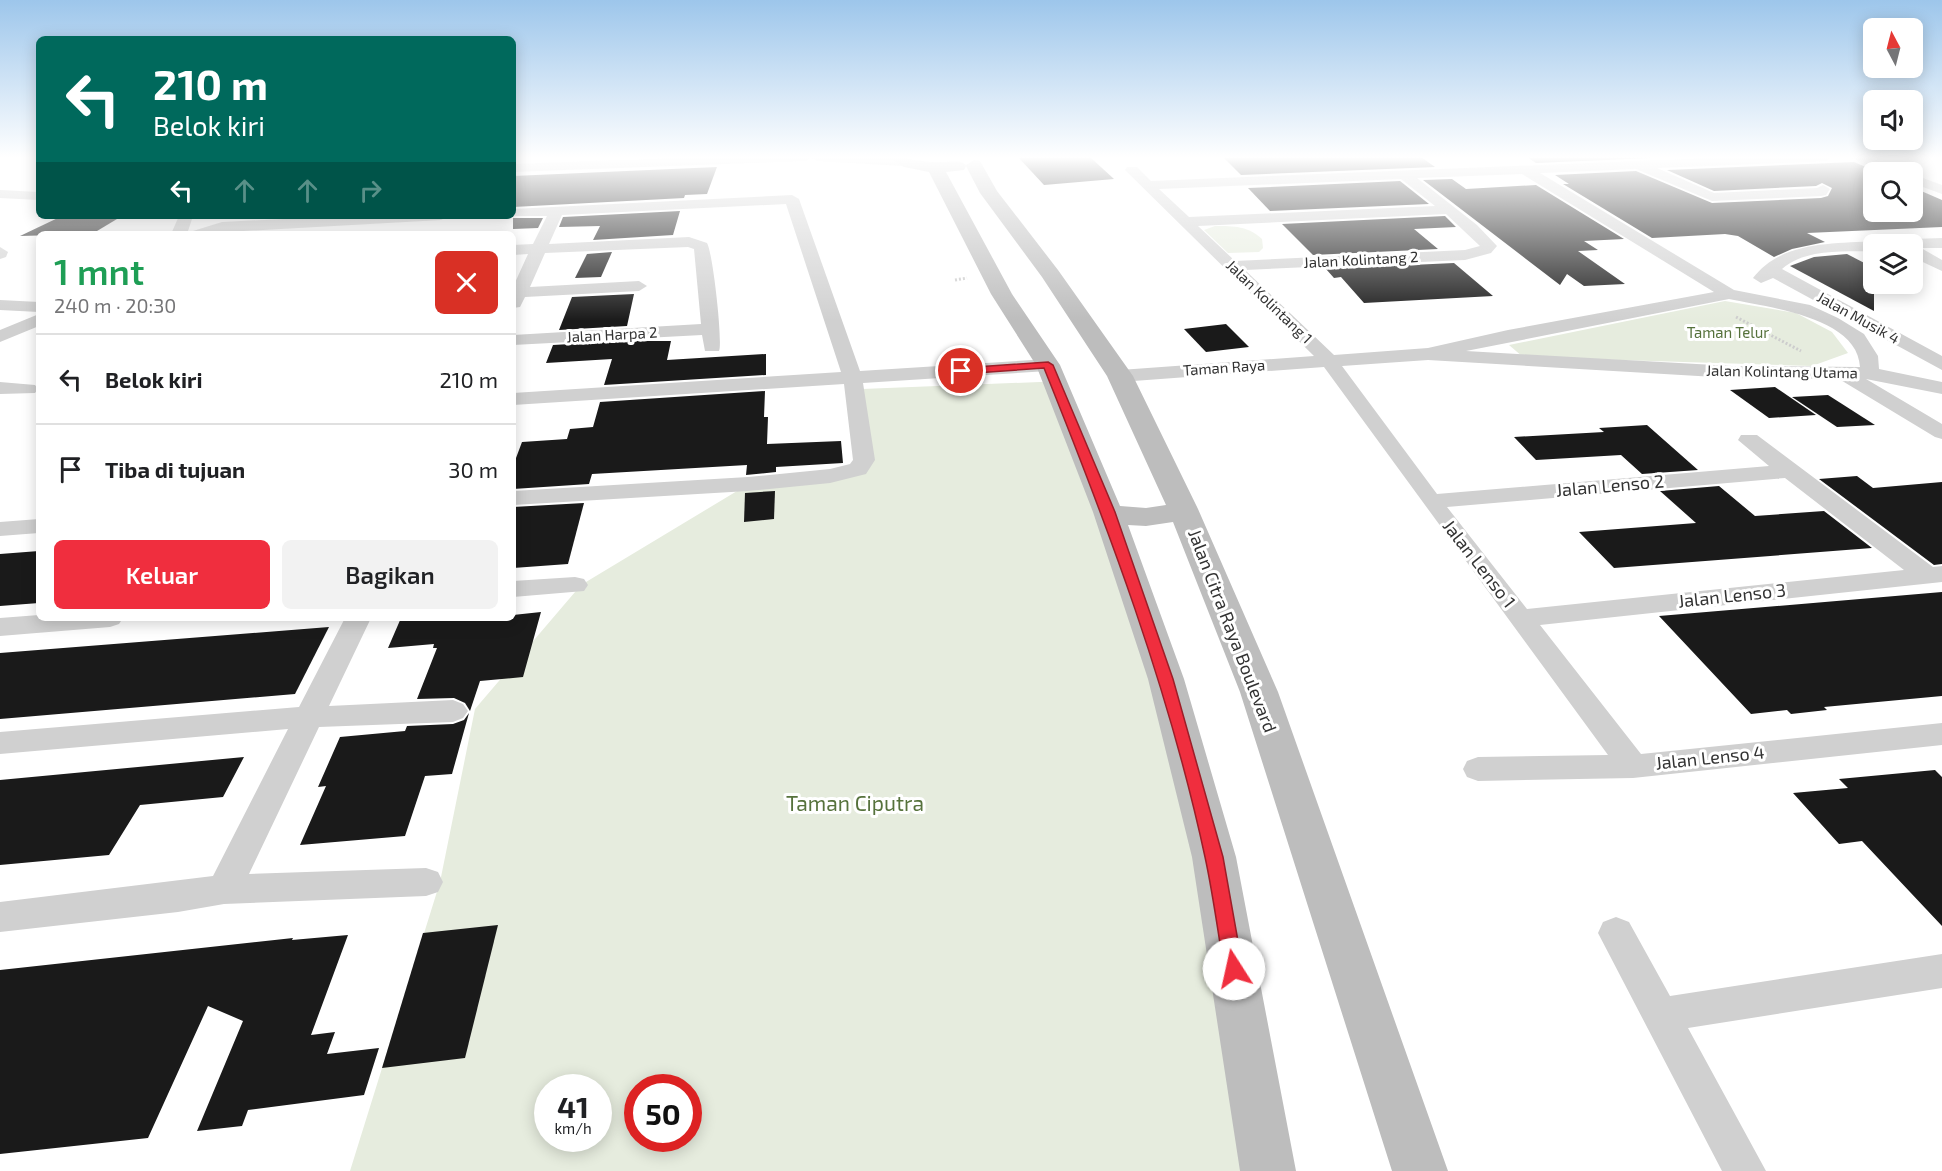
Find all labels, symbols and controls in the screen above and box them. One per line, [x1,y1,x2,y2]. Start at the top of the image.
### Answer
north arrow [1863,18,1923,78]
map controls [1863,18,1923,294]
text: 210 m [153,58,268,108]
icon: left [54,60,132,138]
button: sound [1863,90,1923,150]
text: Belok kiri [153,109,265,141]
button: search [1863,162,1923,222]
icon: left [165,174,198,207]
icon: ahead [228,174,261,207]
icon: ahead [291,174,324,207]
icon: right [354,174,387,207]
button: layers [1863,234,1923,294]
street label: Jalan Kolintang 2 [1303,247,1419,271]
text: 1 mnt [54,249,144,292]
button: close [435,251,498,314]
street label: Jalan Kolintang 1 [1223,256,1316,347]
street label: Jalan Musik 4 [1814,287,1903,347]
text: 240 m · 20:30 [54,293,176,317]
street label: Jalan Harpa 2 [566,323,658,345]
park label: Taman Telur [1687,323,1769,341]
pin [935,345,986,396]
icon: arrive [944,354,977,387]
street label: Taman Raya [1182,355,1266,379]
street label: Jalan Kolintang Utama [1706,361,1858,381]
icon: left [54,363,87,396]
text: Belok kiri [105,366,202,392]
text: 210 m [439,366,498,392]
icon: arrive [54,453,87,486]
text: Tiba di tujuan [105,456,245,482]
text: 30 m [448,456,498,482]
street label: Jalan Lenso 2 [1555,469,1665,501]
street label: Jalan Lenso 1 [1439,515,1521,612]
street label: Jalan Citra Raya Boulevard [1184,526,1282,735]
button: Keluar [54,540,270,609]
button: Bagikan [282,540,498,609]
street label: Jalan Lenso 3 [1677,578,1787,612]
street label: Jalan Lenso 4 [1654,740,1765,774]
park label: Taman Ciputra [786,790,924,815]
position arrow [1202,937,1266,1001]
speed limit sign: 50 [624,1074,702,1152]
text: 41 [557,1088,589,1124]
text: km/h [554,1119,592,1137]

